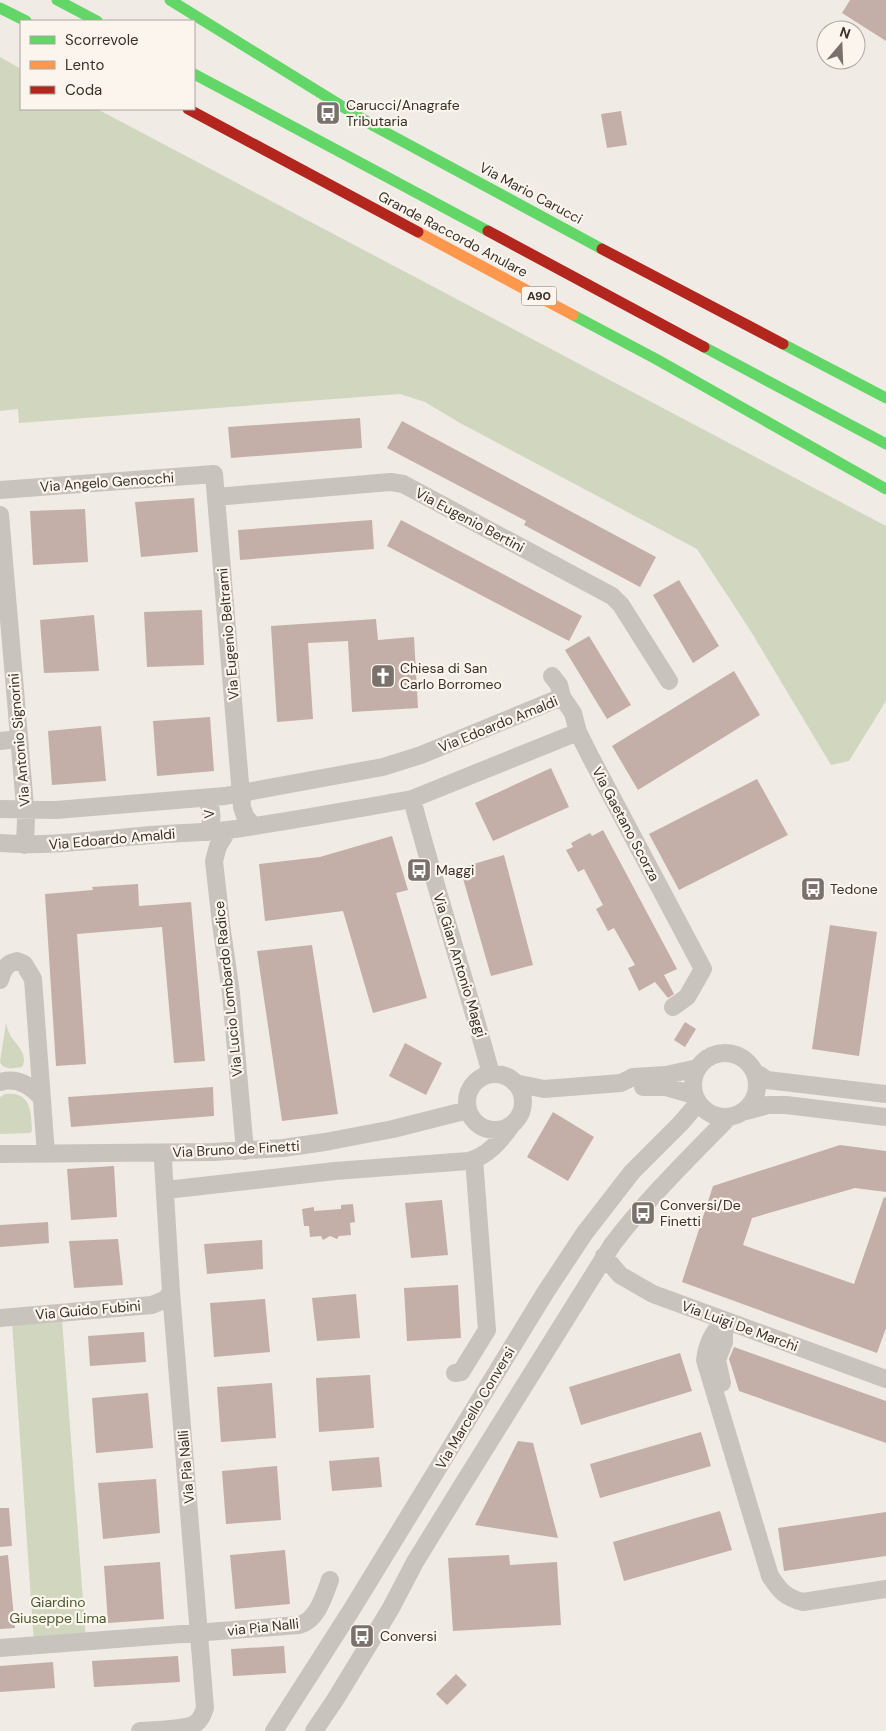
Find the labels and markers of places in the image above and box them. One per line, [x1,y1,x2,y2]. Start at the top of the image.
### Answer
place label: Carucci/Anagrafe Tributaria [346,96,460,130]
bus stop icon: Carucci/Anagrafe Tributaria [315,100,341,126]
place label: Chiesa di San Carlo Borromeo [400,659,502,693]
church icon: Chiesa di San Carlo Borromeo [370,663,396,689]
bus stop icon: Maggi [406,857,432,883]
place label: Maggi [436,861,474,879]
bus stop icon: Tedone [800,876,826,902]
place label: Tedone [830,880,878,898]
place label: Conversi/De Finetti [660,1196,741,1230]
bus stop icon: Conversi/De Finetti [630,1200,656,1226]
bus stop icon: Conversi [349,1623,375,1649]
place label: Conversi [380,1627,437,1645]

